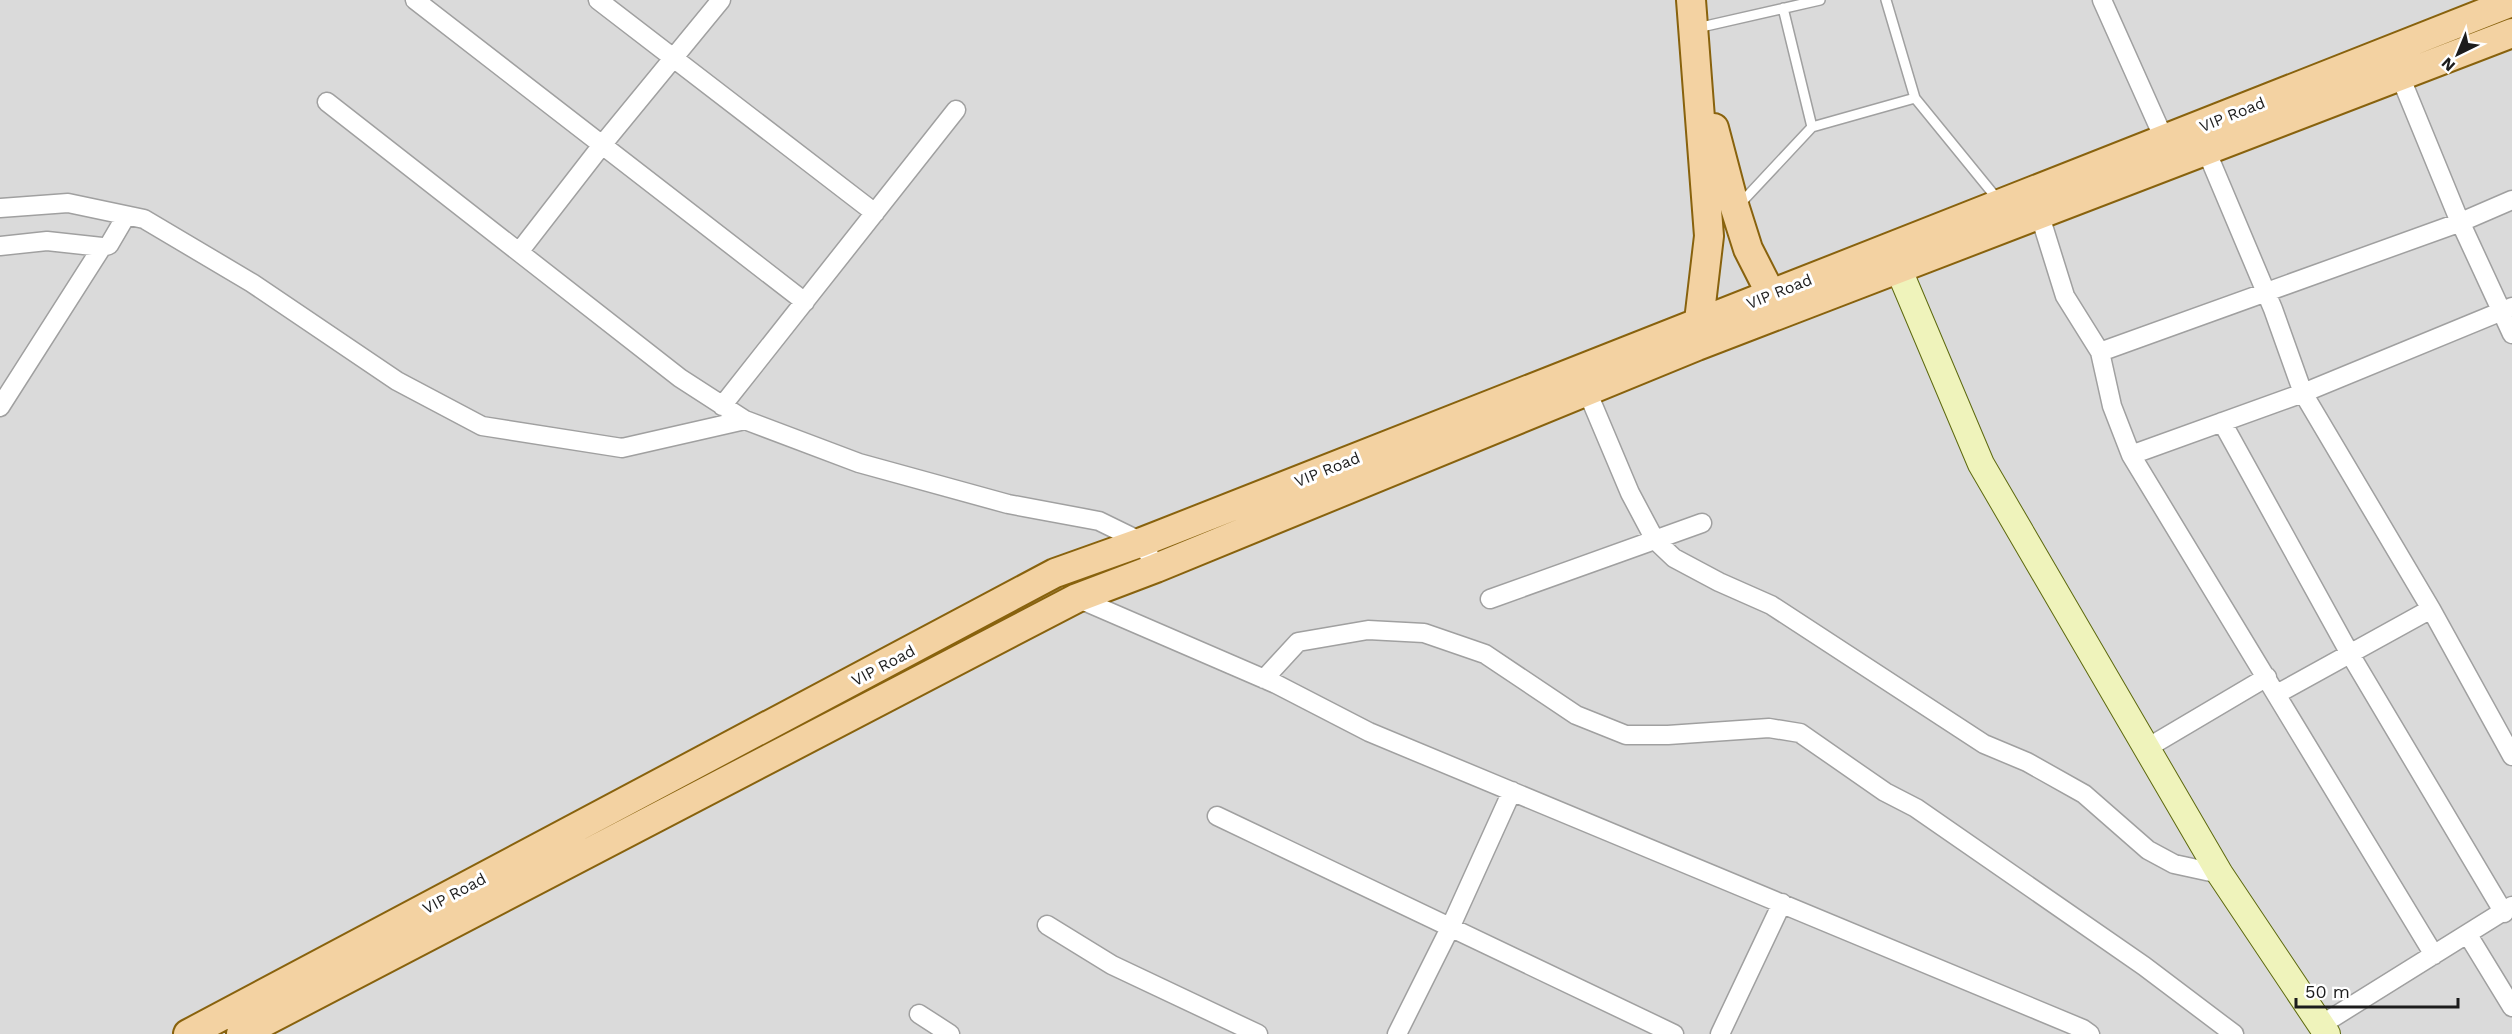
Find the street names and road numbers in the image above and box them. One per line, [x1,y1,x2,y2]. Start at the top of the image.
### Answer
street label: VIP Road [2197,93,2268,136]
street label: VIP Road [1744,270,1815,313]
street label: VIP Road [1292,448,1363,491]
street label: VIP Road [848,641,918,690]
street label: VIP Road [419,869,489,918]

